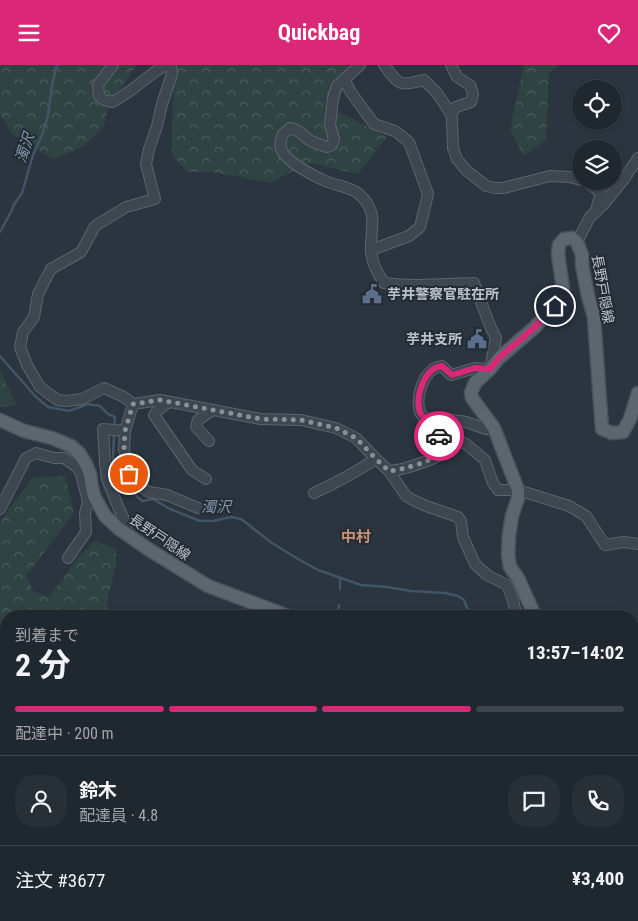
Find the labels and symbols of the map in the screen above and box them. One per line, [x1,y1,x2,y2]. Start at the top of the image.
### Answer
water label: 濁沢 [12,129,39,165]
street label: 長野戸隠線 [589,253,617,325]
public building icon: 芋井警察官駐在所 [361,283,383,305]
pin [534,285,576,327]
place label: 芋井警察官駐在所 [387,286,499,302]
public building icon: 芋井支所 [466,328,488,350]
place label: 芋井支所 [406,331,462,347]
courier [414,411,464,461]
pin [108,453,150,495]
water label: 濁沢 [201,498,233,516]
street label: 長野戸隠線 [127,511,193,563]
district label: 中村 [341,528,371,546]

